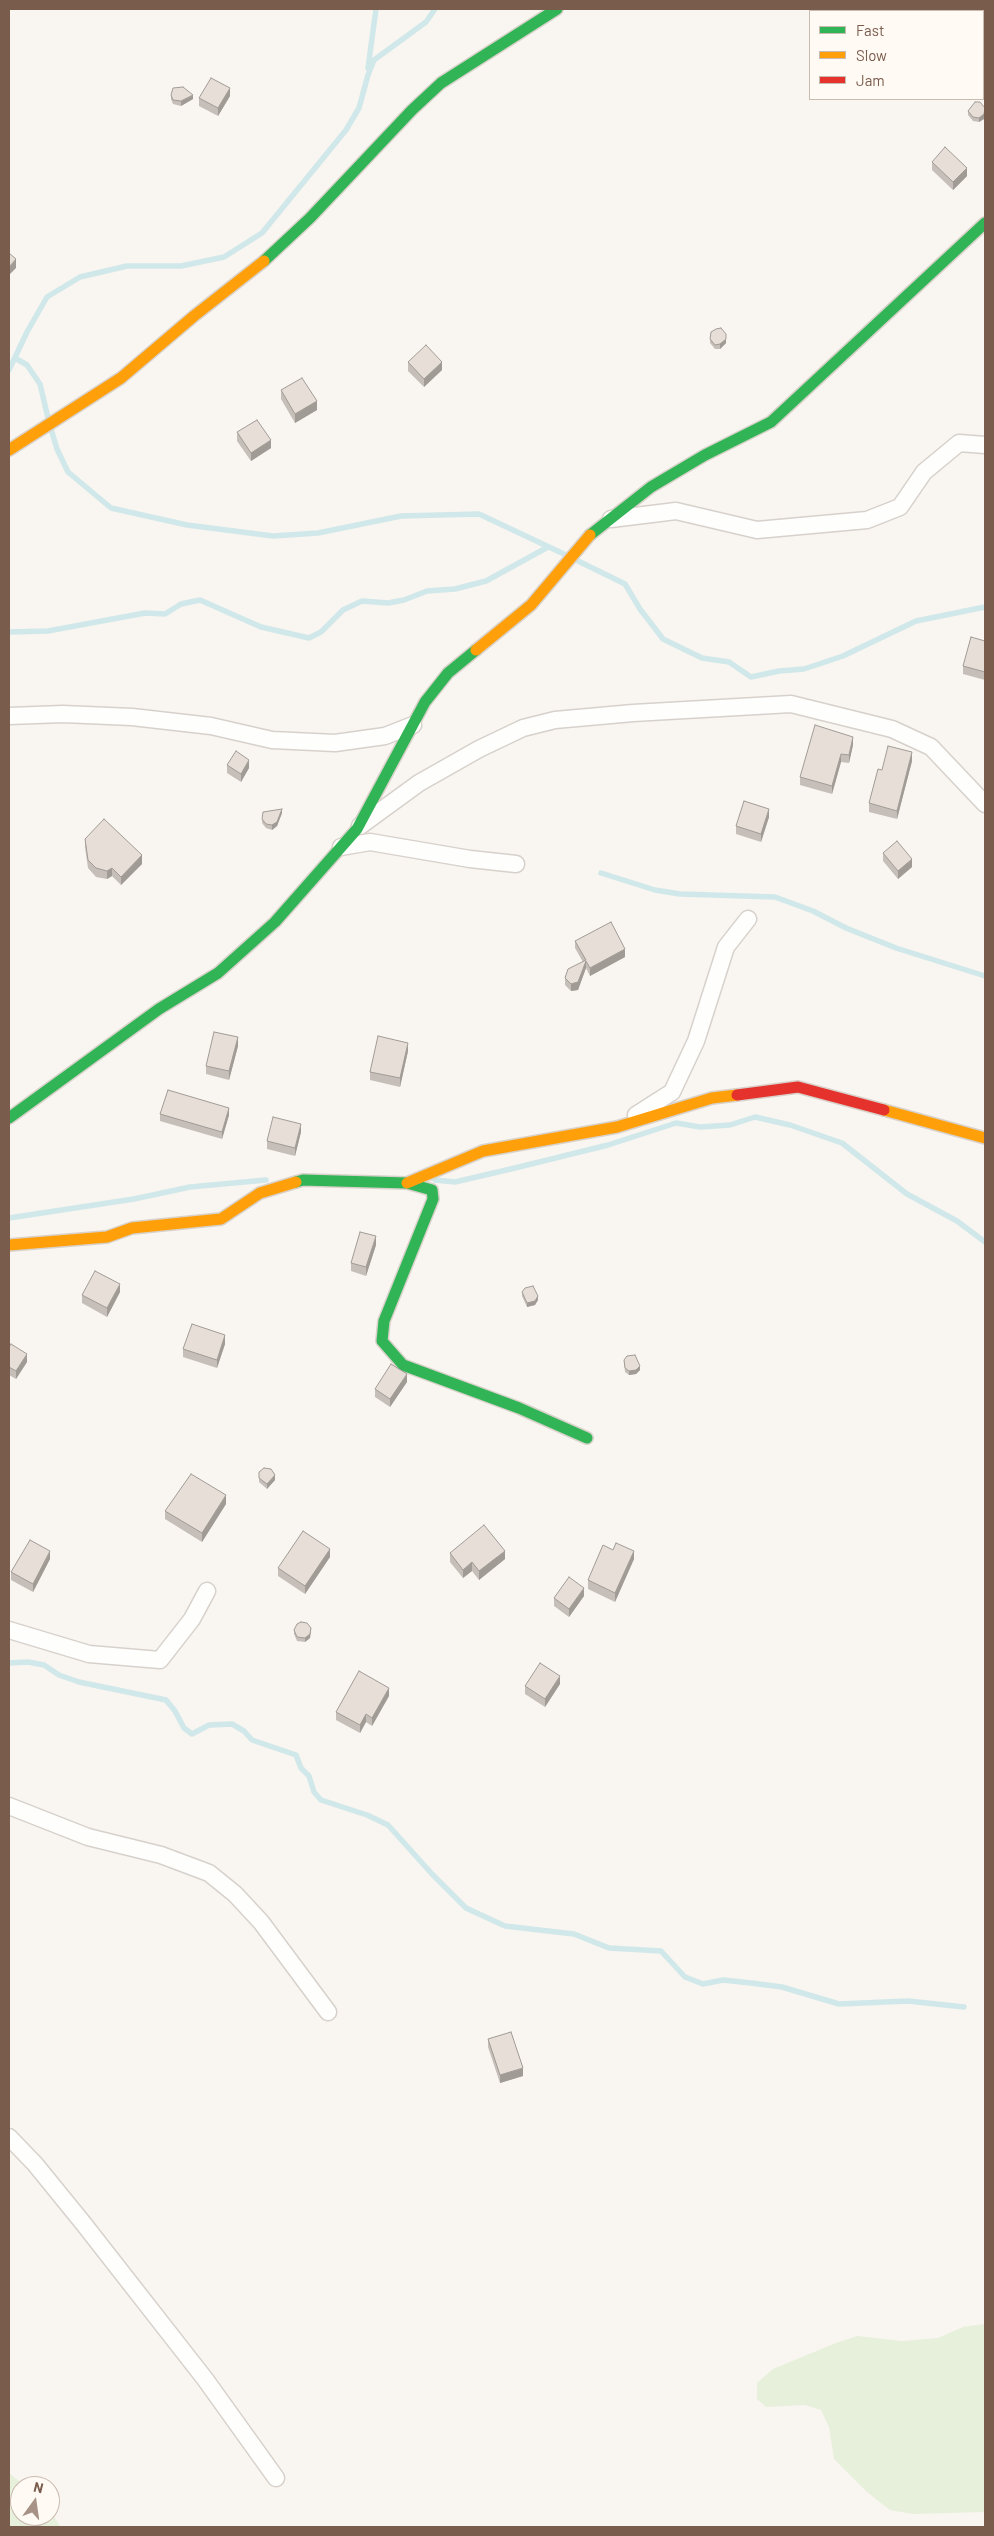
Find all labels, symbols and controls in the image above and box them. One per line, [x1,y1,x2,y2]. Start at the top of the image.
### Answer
legend [809,10,984,100]
text: Fast [856,21,884,39]
text: Slow [856,46,887,64]
text: Jam [856,71,885,89]
north arrow [10,2476,60,2526]
text: N [32,2478,45,2496]

